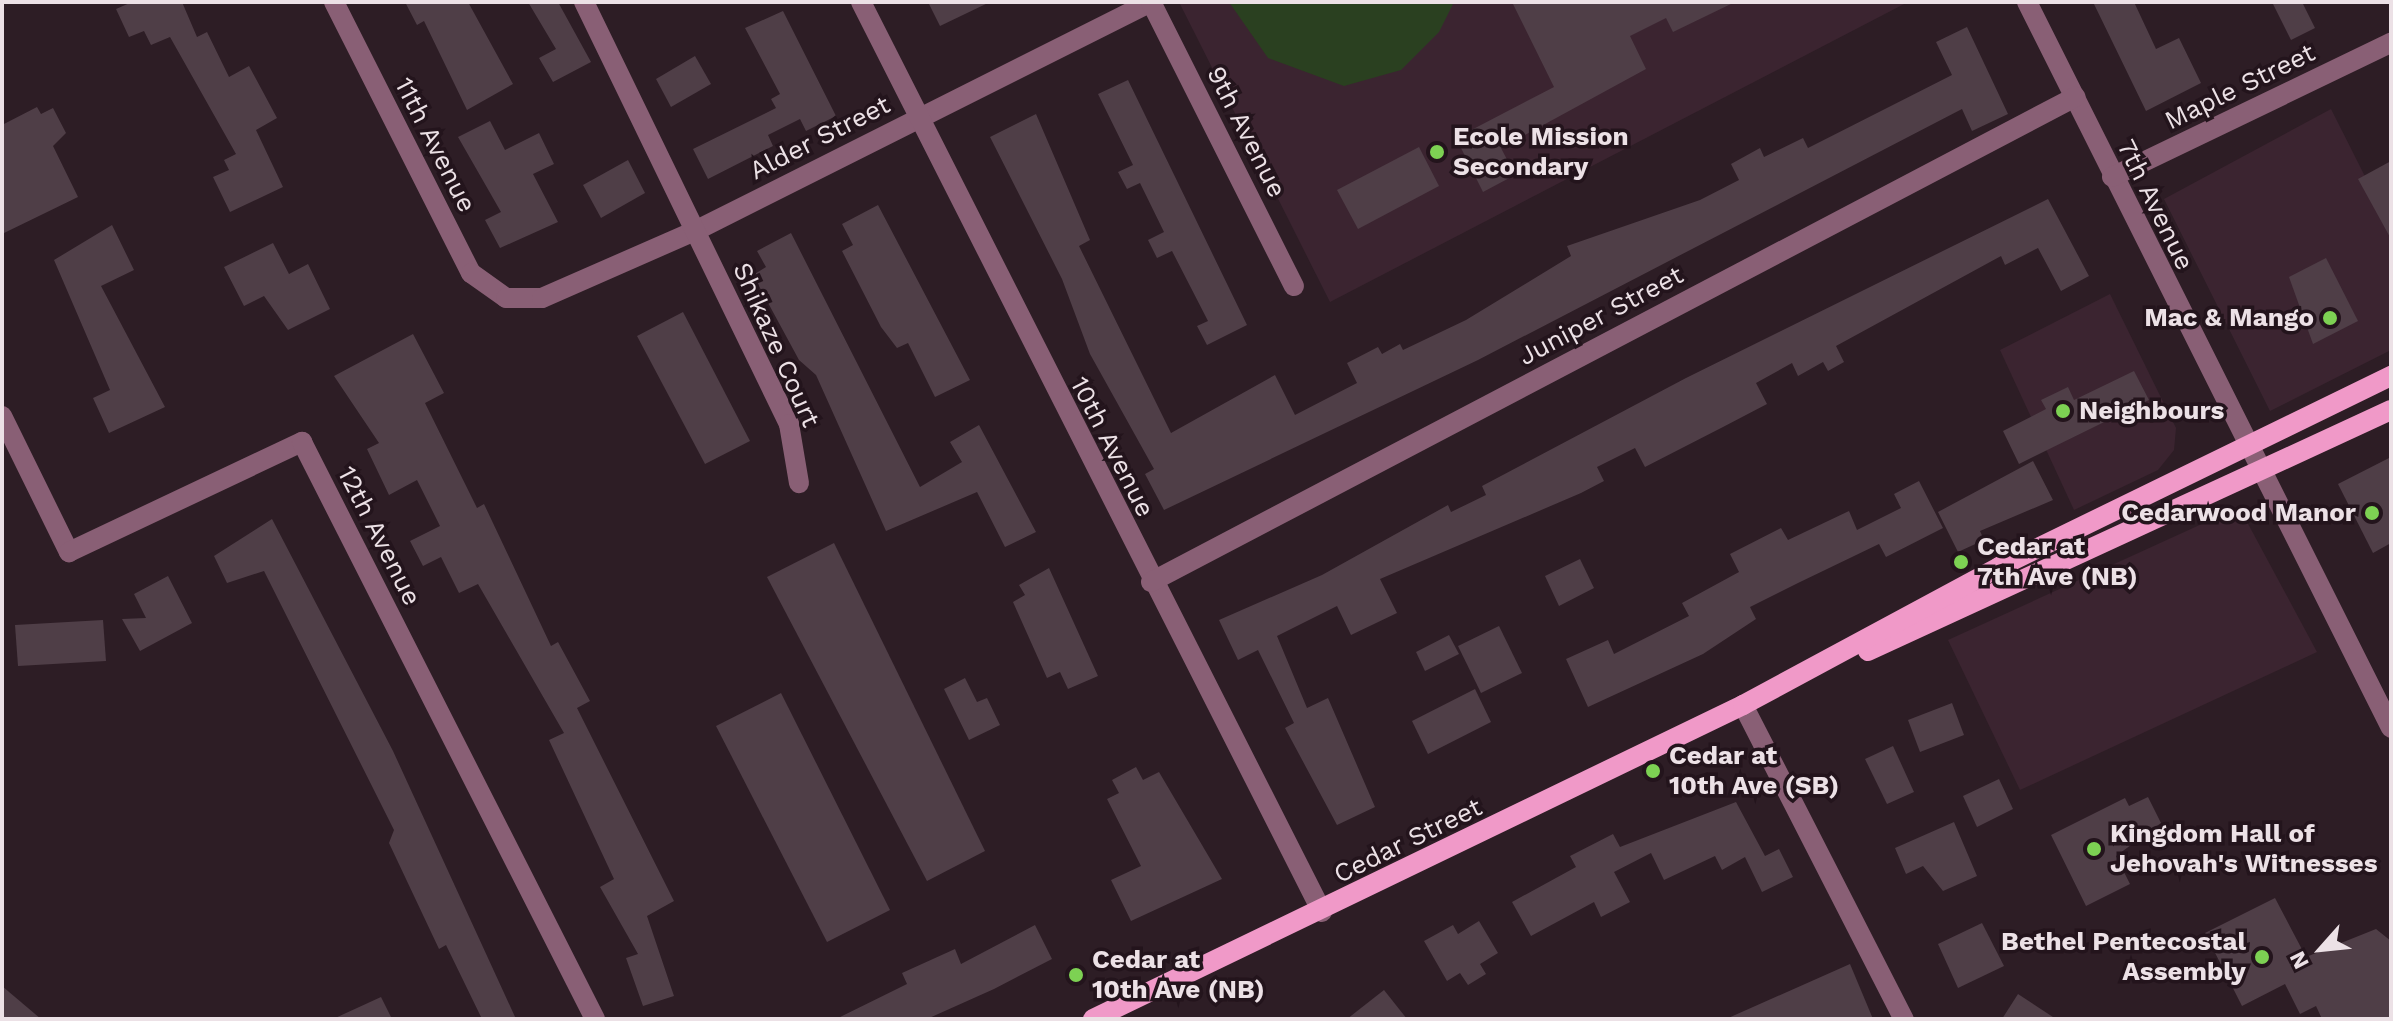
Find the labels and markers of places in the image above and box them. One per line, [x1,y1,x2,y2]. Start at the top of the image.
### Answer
place label: Ecole Mission Secondary [1453,121,1629,182]
marker: Ecole Mission Secondary [1428,143,1446,161]
place label: Mac & Mango [2144,302,2314,334]
marker: Mac & Mango [2321,309,2339,327]
place label: Neighbours [2079,395,2224,427]
marker: Neighbours [2054,402,2072,420]
place label: Cedarwood Manor [2121,497,2356,529]
marker: Cedarwood Manor [2363,504,2381,522]
place label: Cedar at 7th Ave (NB) [1977,531,2138,592]
marker: Cedar at 7th Ave (NB) [1952,553,1970,571]
place label: Cedar at 10th Ave (SB) [1669,740,1840,802]
marker: Cedar at 10th Ave (SB) [1644,762,1662,780]
place label: Kingdom Hall of Jehovah's Witnesses [2110,818,2378,880]
marker: Kingdom Hall of Jehovah's Witnesses [2085,840,2103,858]
place label: Bethel Pentecostal Assembly [2001,926,2246,988]
place label: Cedar at 10th Ave (NB) [1092,944,1265,1006]
marker: Bethel Pentecostal Assembly [2253,948,2271,966]
marker: Cedar at 10th Ave (NB) [1067,966,1085,984]

